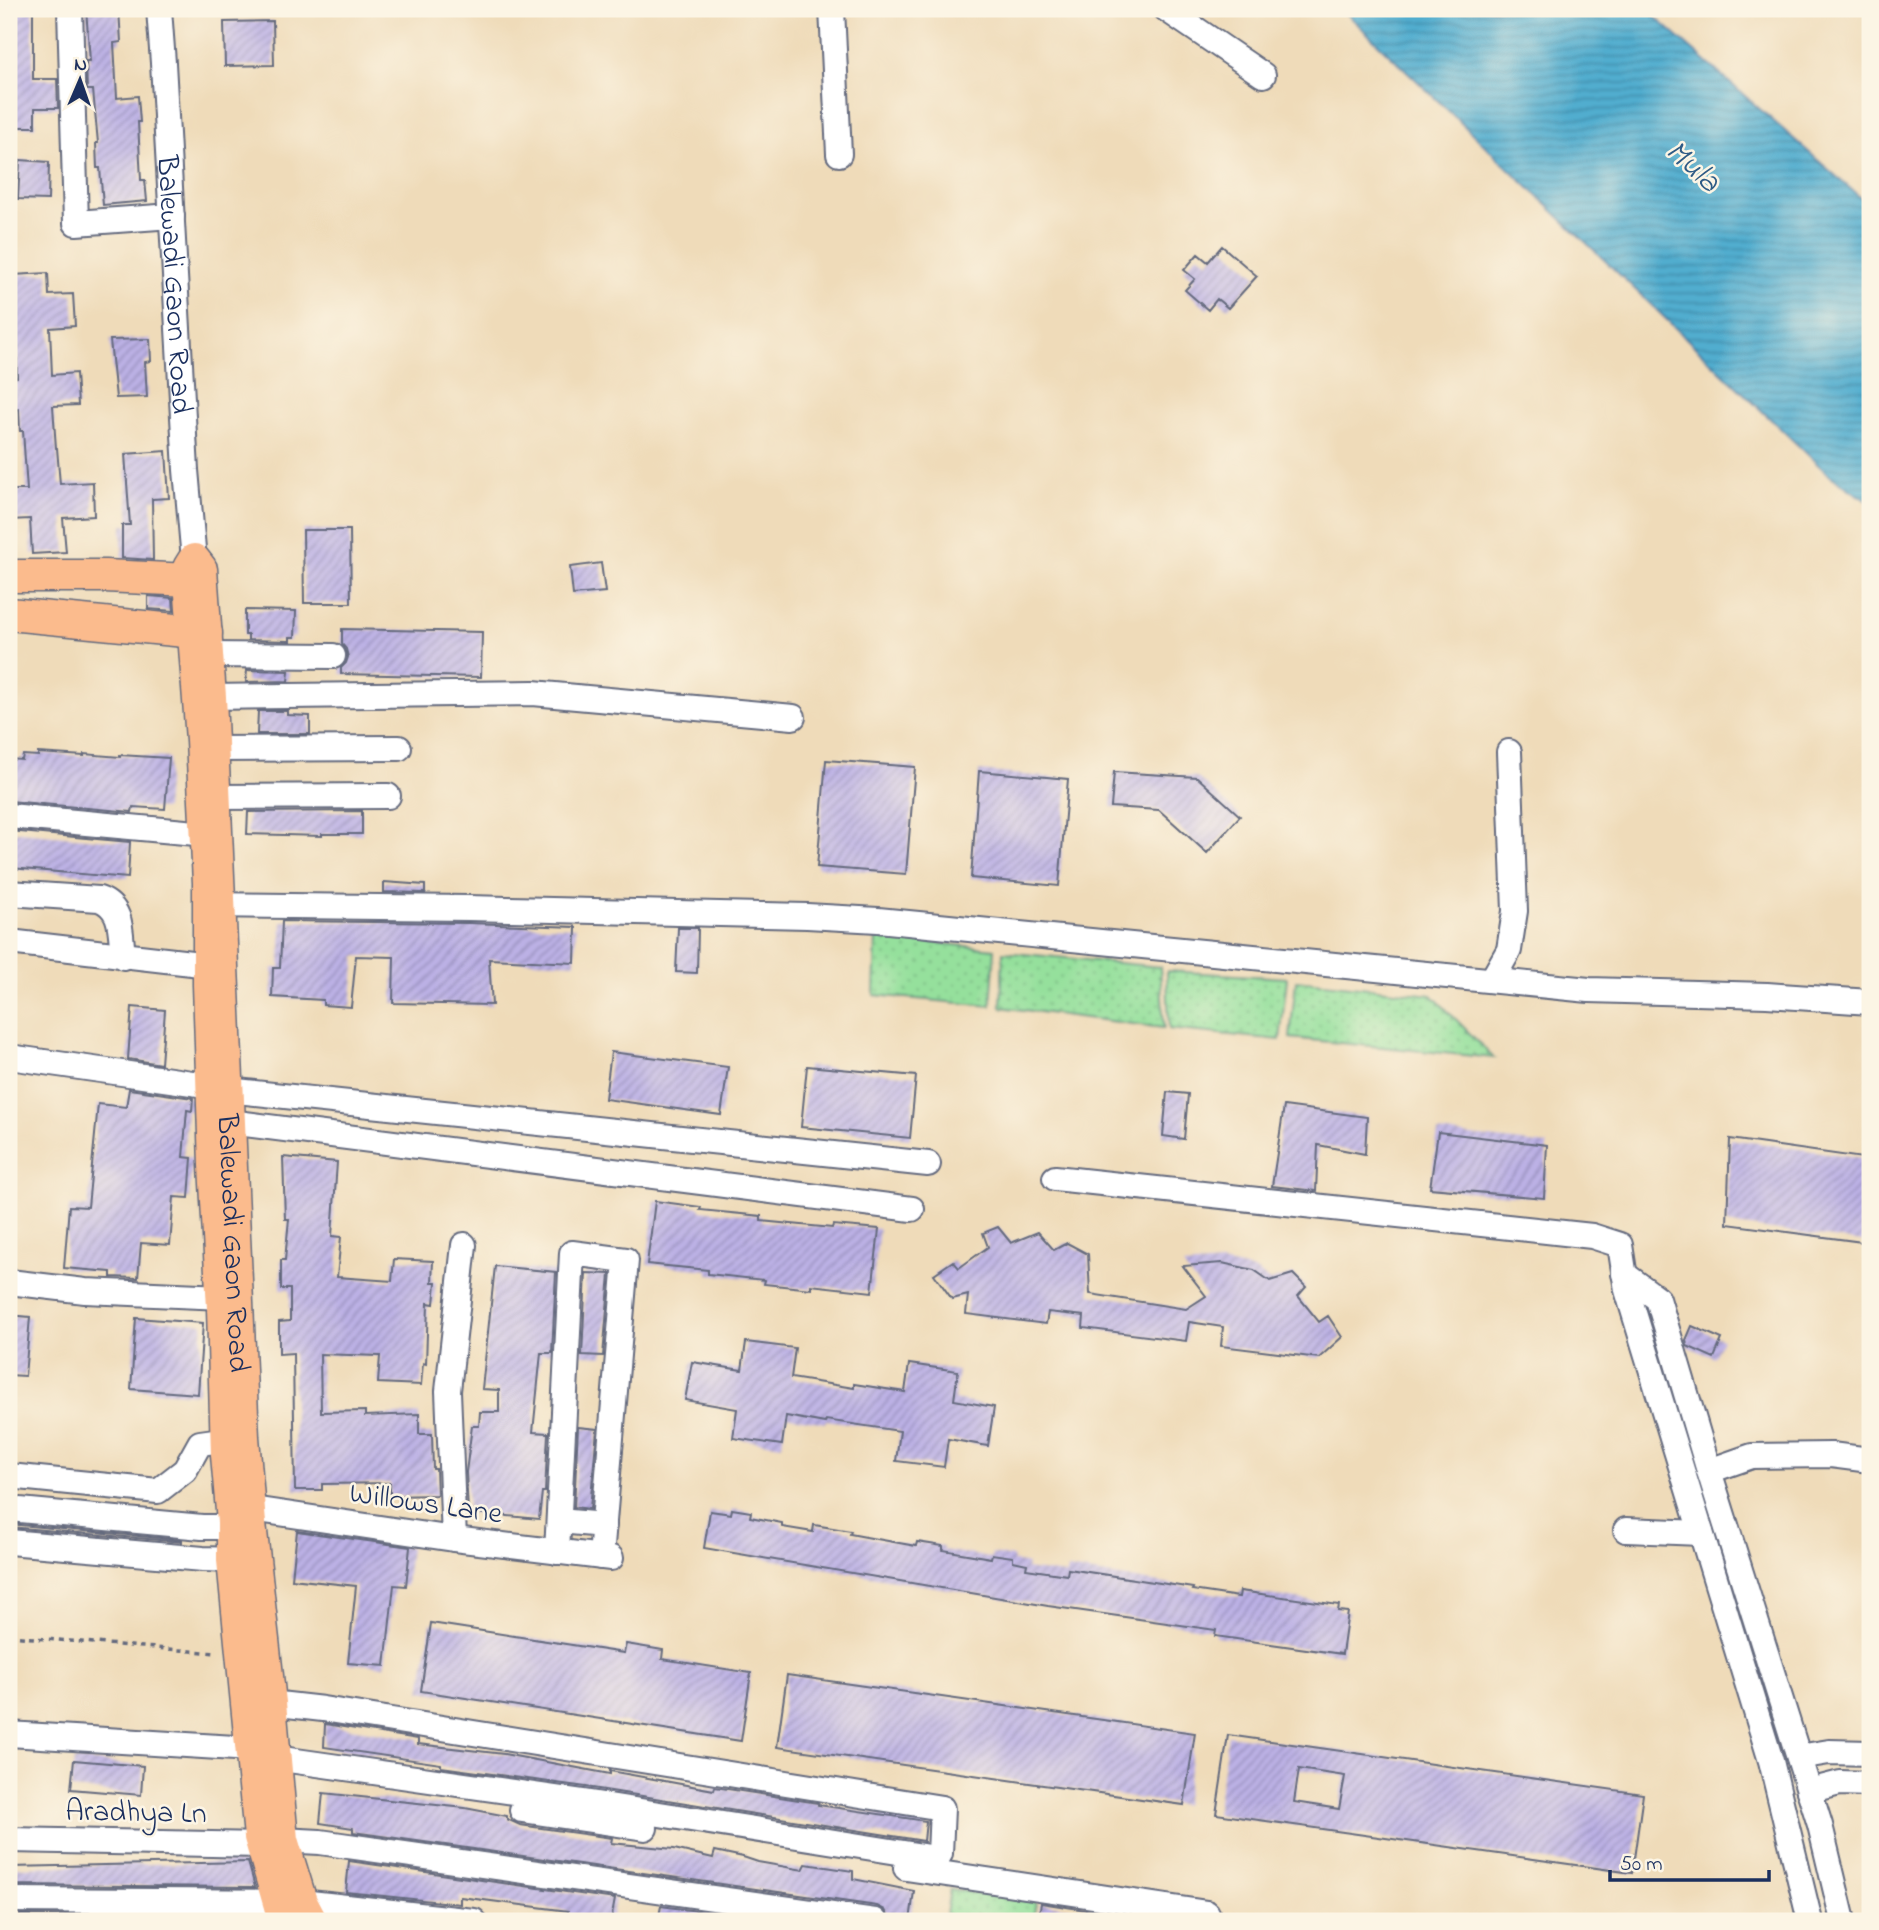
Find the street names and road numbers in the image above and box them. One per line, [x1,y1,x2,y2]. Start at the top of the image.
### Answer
street label: Balewadi Gaon Road [143,153,202,415]
street label: Balewadi Gaon Road [204,1112,259,1374]
street label: Willows Lane [346,1472,505,1538]
street label: Aradhya Ln [65,1791,207,1837]

